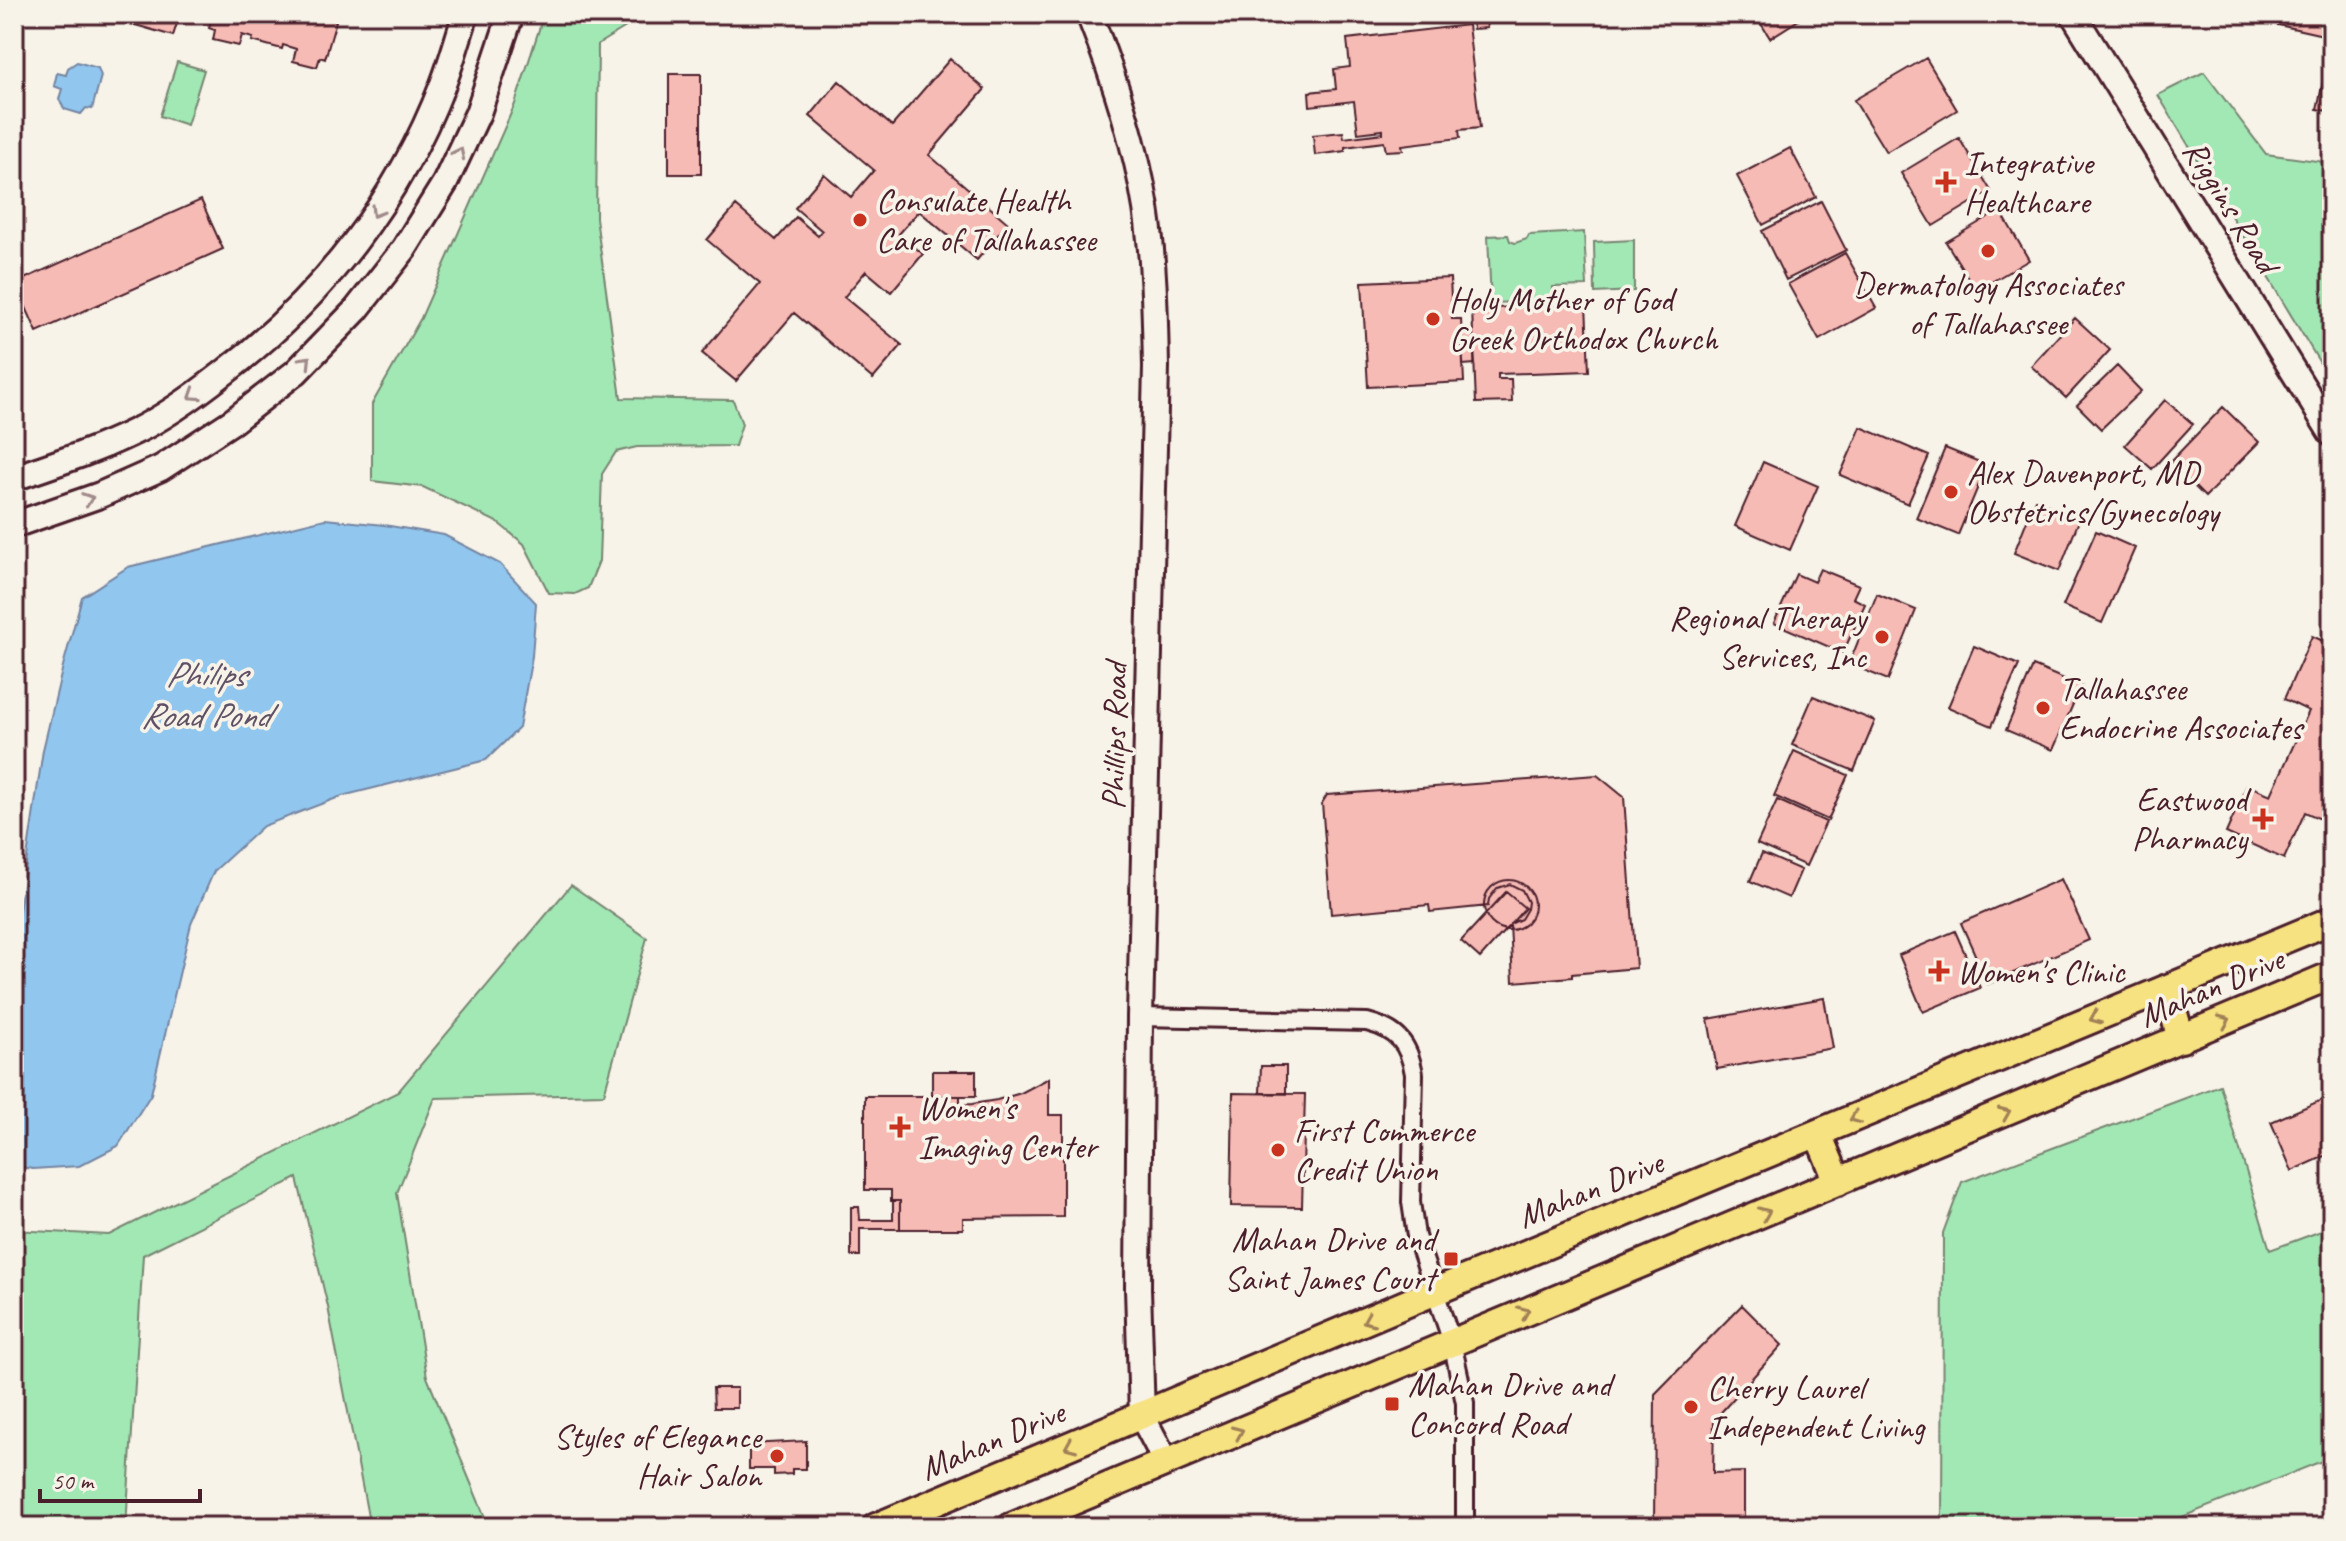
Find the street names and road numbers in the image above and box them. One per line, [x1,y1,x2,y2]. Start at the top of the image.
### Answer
street label: Riggins Road [2173,132,2292,285]
street label: Phillips Road [1091,658,1137,810]
street label: Mahan Drive [2132,936,2292,1037]
street label: Mahan Drive [1511,1139,1672,1238]
street label: Mahan Drive [913,1389,1073,1490]

